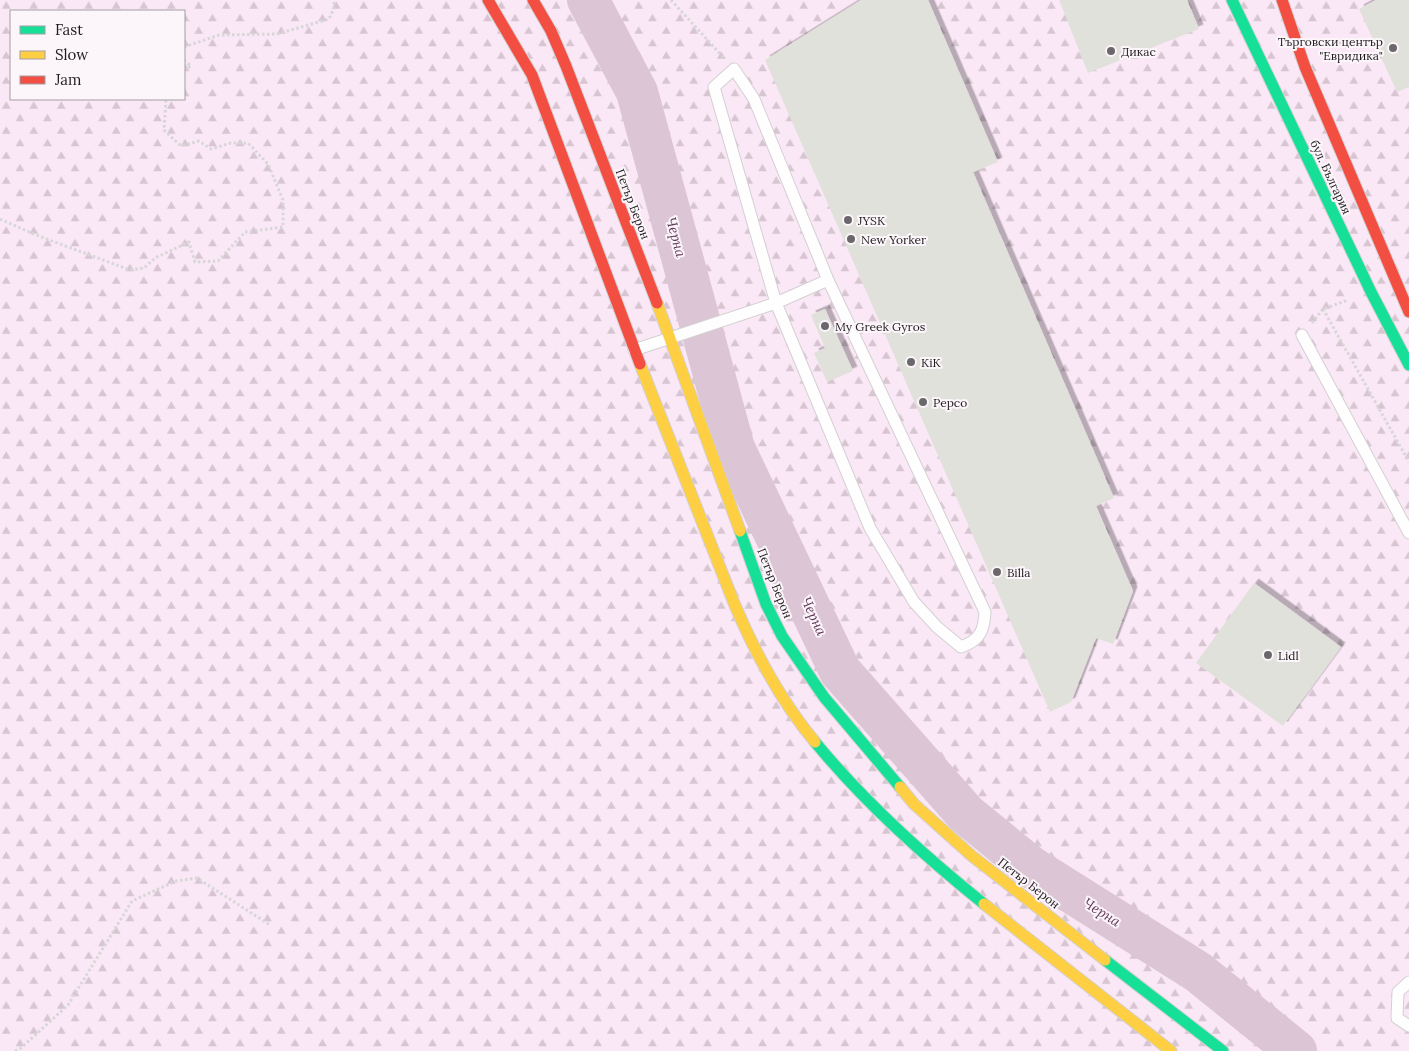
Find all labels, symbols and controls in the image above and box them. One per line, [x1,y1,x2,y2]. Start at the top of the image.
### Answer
legend [10,10,185,100]
text: Fast [55,20,83,39]
place label: Търговски център "Евридика" [1278,34,1383,63]
marker: Търговски център "Евридика" [1387,42,1399,54]
place label: Дикас [1121,44,1156,59]
text: Slow [55,45,88,64]
marker: Дикас [1105,45,1117,57]
text: Jam [54,70,82,89]
street label: бул. България [1307,137,1355,217]
street label: Петър Берон [613,167,653,241]
place label: JYSK [857,213,886,228]
marker: JYSK [842,214,854,226]
water label: Черна [662,215,690,259]
place label: New Yorker [861,232,927,247]
marker: New Yorker [845,233,857,245]
place label: My Greek Gyros [835,319,926,334]
marker: My Greek Gyros [819,320,831,332]
place label: KiK [921,355,941,370]
marker: KiK [905,356,917,368]
place label: Pepco [933,395,967,410]
marker: Pepco [917,396,929,408]
street label: Петър Берон [754,546,796,620]
place label: Billa [1007,565,1030,580]
marker: Billa [991,566,1003,578]
water label: Черна [797,594,831,638]
place label: Lidl [1278,648,1299,663]
marker: Lidl [1262,649,1274,661]
street label: Петър Берон [995,854,1063,912]
water label: Черна [1080,894,1124,931]

